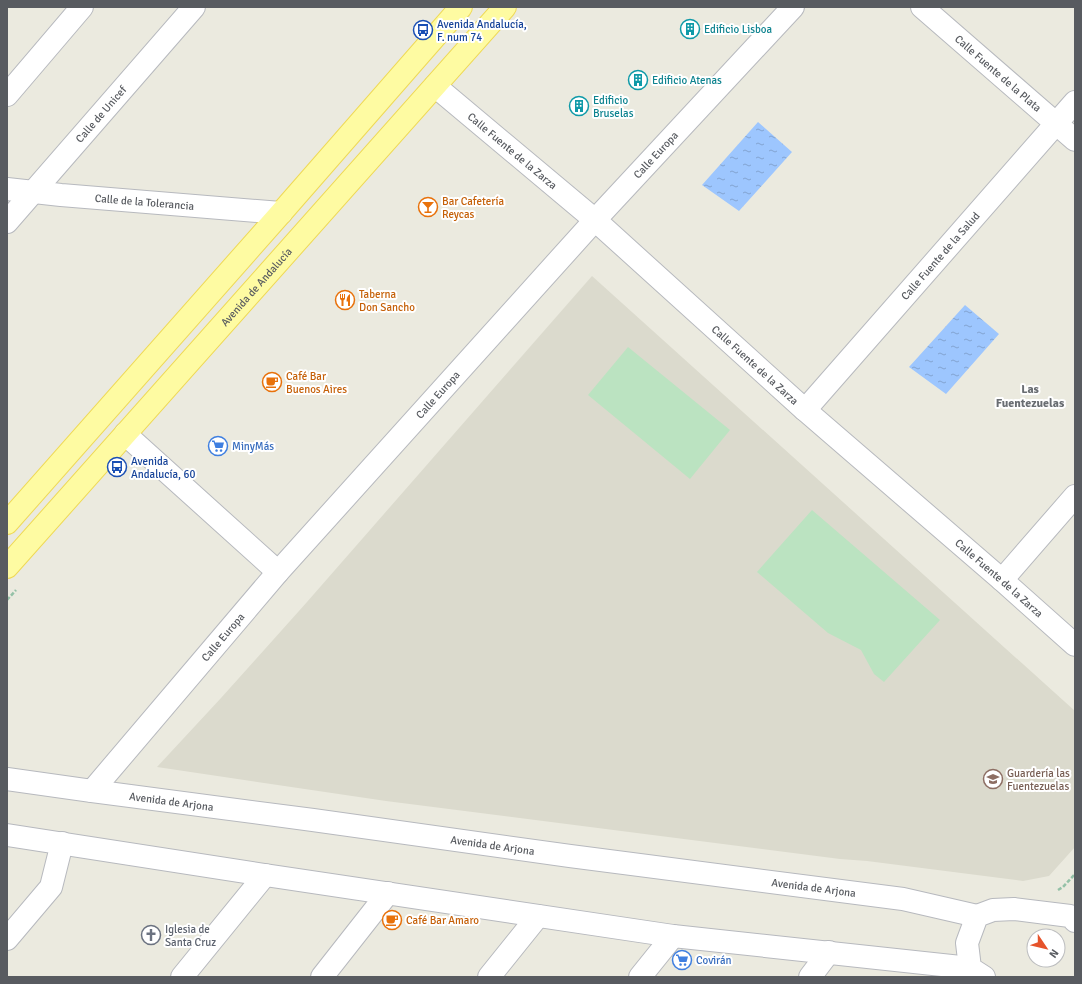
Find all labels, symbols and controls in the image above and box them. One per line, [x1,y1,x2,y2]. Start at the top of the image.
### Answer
place label: Avenida Andalucía, F. num 74 [437,18,527,44]
building icon: Edificio Lisboa [679,18,701,40]
bus stop icon: Avenida Andalucía, F. num 74 [412,19,434,41]
place label: Edificio Lisboa [704,23,772,36]
street label: Calle Fuente de la Plata [952,33,1044,115]
building icon: Edificio Atenas [627,69,649,91]
place label: Edificio Atenas [652,74,722,87]
street label: Calle de Unicef [73,82,130,145]
place label: Edificio Bruselas [593,94,634,120]
building icon: Edificio Bruselas [568,95,590,117]
street label: Calle Fuente de la Zarza [465,110,560,193]
street label: Calle Europa [631,129,681,181]
street label: Calle de la Tolerancia [94,192,195,213]
place label: Bar Cafetería Reycas [442,195,504,221]
bar icon: Bar Cafetería Reycas [417,196,439,218]
street label: Calle Fuente de la Salud [898,209,983,303]
street label: Avenida de Andalucía [218,245,295,329]
place label: Taberna Don Sancho [359,288,415,314]
restaurant icon: Taberna Don Sancho [334,289,356,311]
street label: Calle Fuente de la Zarza [709,323,801,408]
street label: Calle Europa [413,368,463,421]
place label: Café Bar Buenos Aires [286,370,347,396]
cafe icon: Café Bar Buenos Aires [261,371,283,393]
district label: Las Fuentezuelas [996,382,1065,411]
supermarket icon: MinyMás [207,435,229,457]
place label: MinyMás [232,440,274,453]
place label: Avenida Andalucía, 60 [131,455,195,481]
bus stop icon: Avenida Andalucía, 60 [106,456,128,478]
street label: Calle Fuente de la Zarza [952,537,1046,621]
street label: Calle Europa [199,610,248,664]
place label: Guardería las Fuentezuelas [1007,767,1070,793]
school or university icon: Guardería las Fuentezuelas [982,768,1004,790]
street label: Avenida de Arjona [128,790,215,814]
street label: Avenida de Arjona [449,833,536,858]
street label: Avenida de Arjona [771,876,857,900]
cafe icon: Café Bar Amaro [381,909,403,931]
place label: Café Bar Amaro [406,914,479,927]
place label: Iglesia de Santa Cruz [165,923,216,949]
church icon: Iglesia de Santa Cruz [140,924,162,946]
north arrow [1026,928,1066,968]
text: N [1046,947,1061,960]
supermarket icon: Covirán [671,949,693,971]
place label: Covirán [696,954,732,967]

